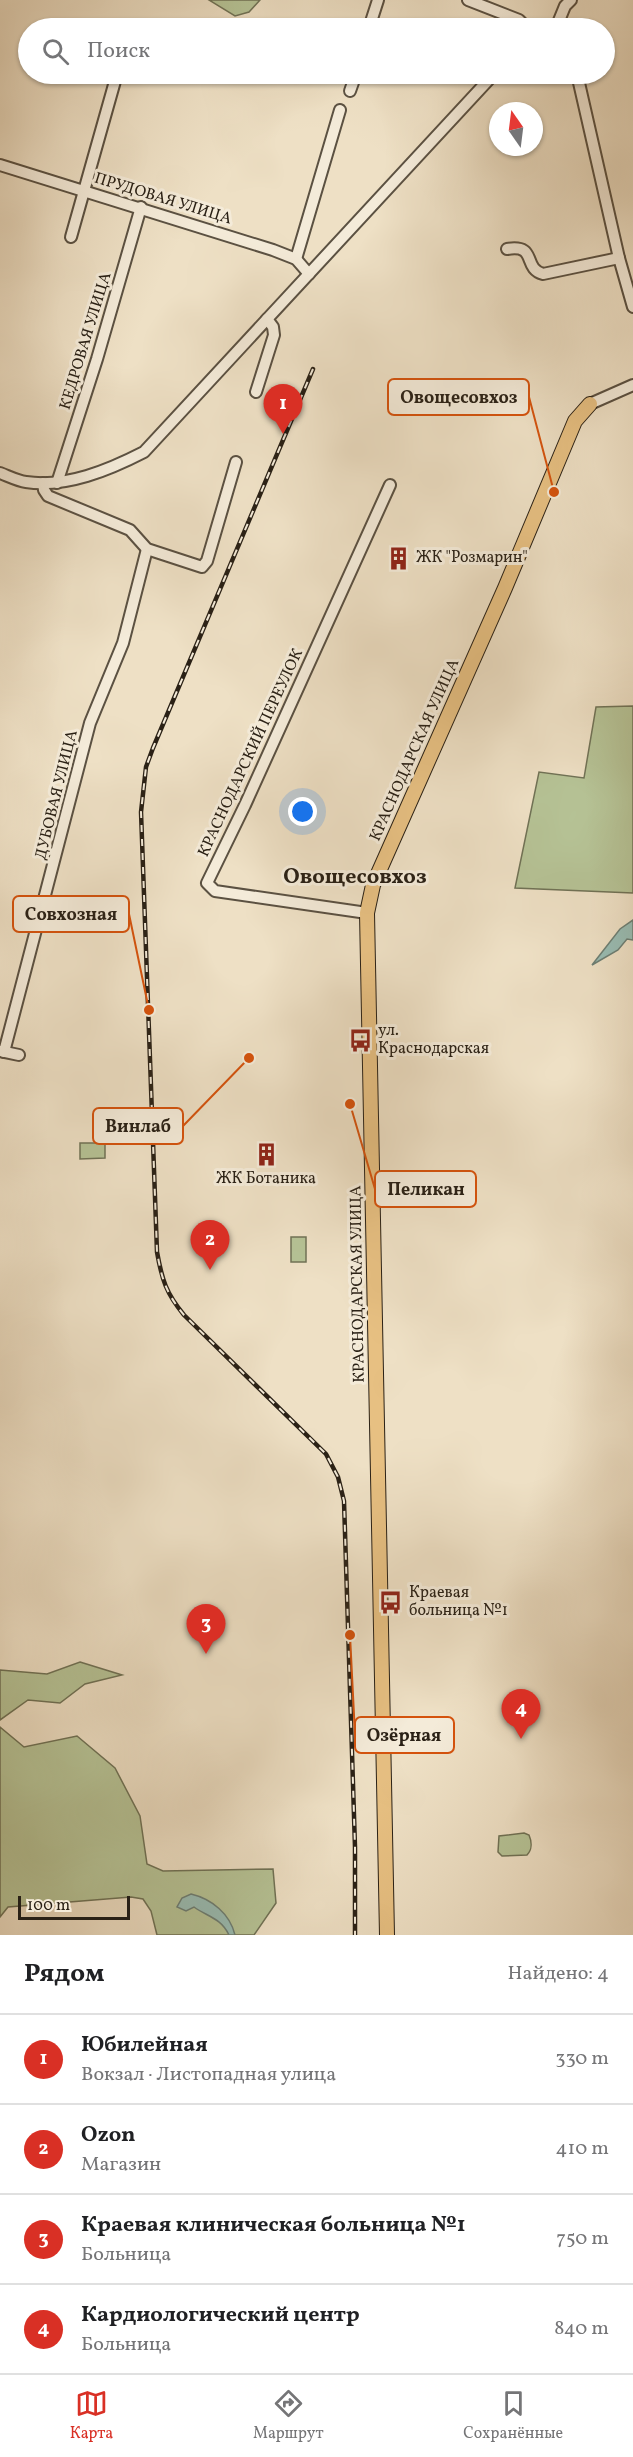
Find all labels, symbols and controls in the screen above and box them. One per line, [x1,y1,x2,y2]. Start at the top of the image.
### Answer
search box [18,18,615,84]
icon: search [39,35,72,68]
text: Поиск [87,36,150,67]
north arrow [489,102,543,156]
street label: ПРУДОВАЯ УЛИЦА [92,168,234,230]
street label: КЕДРОВАЯ УЛИЦА [55,270,117,412]
callout: Овощесовхоз [388,379,529,415]
pin: 1 [264,384,302,434]
text: Овощесовхоз [400,386,518,411]
building icon: ЖК "Розмарин" [385,545,411,571]
place label: ЖК "Розмарин" [416,547,528,569]
street label: КРАСНОДАРСКИЙ ПЕРЕУЛОК [193,645,309,861]
street label: КРАСНОДАРСКАЯ УЛИЦА [365,655,465,845]
street label: ДУБОВАЯ УЛИЦА [30,728,84,862]
your location [288,797,317,826]
district label: Овощесовхоз [283,862,427,893]
callout: Совхозная [13,896,129,932]
text: Совхозная [25,903,117,928]
place label: ул. Краснодарская [378,1020,489,1060]
bus stop icon: ул. Краснодарская [347,1027,373,1053]
callout: Винлаб [93,1108,183,1144]
text: Винлаб [105,1115,171,1140]
building icon: ЖК Ботаника [253,1141,279,1167]
place label: ЖК Ботаника [216,1168,316,1190]
callout: Пеликан [375,1171,476,1207]
text: Пеликан [387,1178,465,1203]
street label: КРАСНОДАРСКАЯ УЛИЦА [345,1185,371,1383]
pin: 2 [190,1220,230,1270]
place label: Краевая больница №1 [409,1582,508,1622]
bus stop icon: Краевая больница №1 [378,1589,404,1615]
pin: 3 [186,1604,226,1654]
pin: 4 [502,1690,540,1739]
callout: Озёрная [355,1717,454,1753]
text: Озёрная [367,1724,441,1749]
scale bar [18,1893,130,1920]
text: 100 m [27,1895,70,1917]
text: Рядом [24,1956,104,1992]
text: Найдено: 4 [508,1960,609,1988]
text: Юбилейная [81,2030,208,2061]
text: 1 [39,2045,48,2073]
text: 330 m [555,2045,609,2073]
text: Вокзал · Листопадная улица [81,2061,336,2089]
text: Ozon [81,2120,136,2151]
text: 2 [38,2135,49,2163]
text: 410 m [556,2135,609,2163]
text: Магазин [81,2151,161,2179]
text: Краевая клиническая больница №1 [81,2210,466,2241]
text: 3 [38,2225,49,2253]
text: 750 m [556,2225,609,2253]
text: Больница [81,2241,171,2269]
text: Кардиологический центр [81,2300,360,2331]
text: 4 [37,2315,50,2343]
text: 840 m [554,2315,609,2343]
text: Больница [81,2331,171,2359]
tab: Карта [70,2387,113,2445]
tab: Маршрут [253,2387,324,2445]
tab: Сохранённые [463,2387,563,2445]

